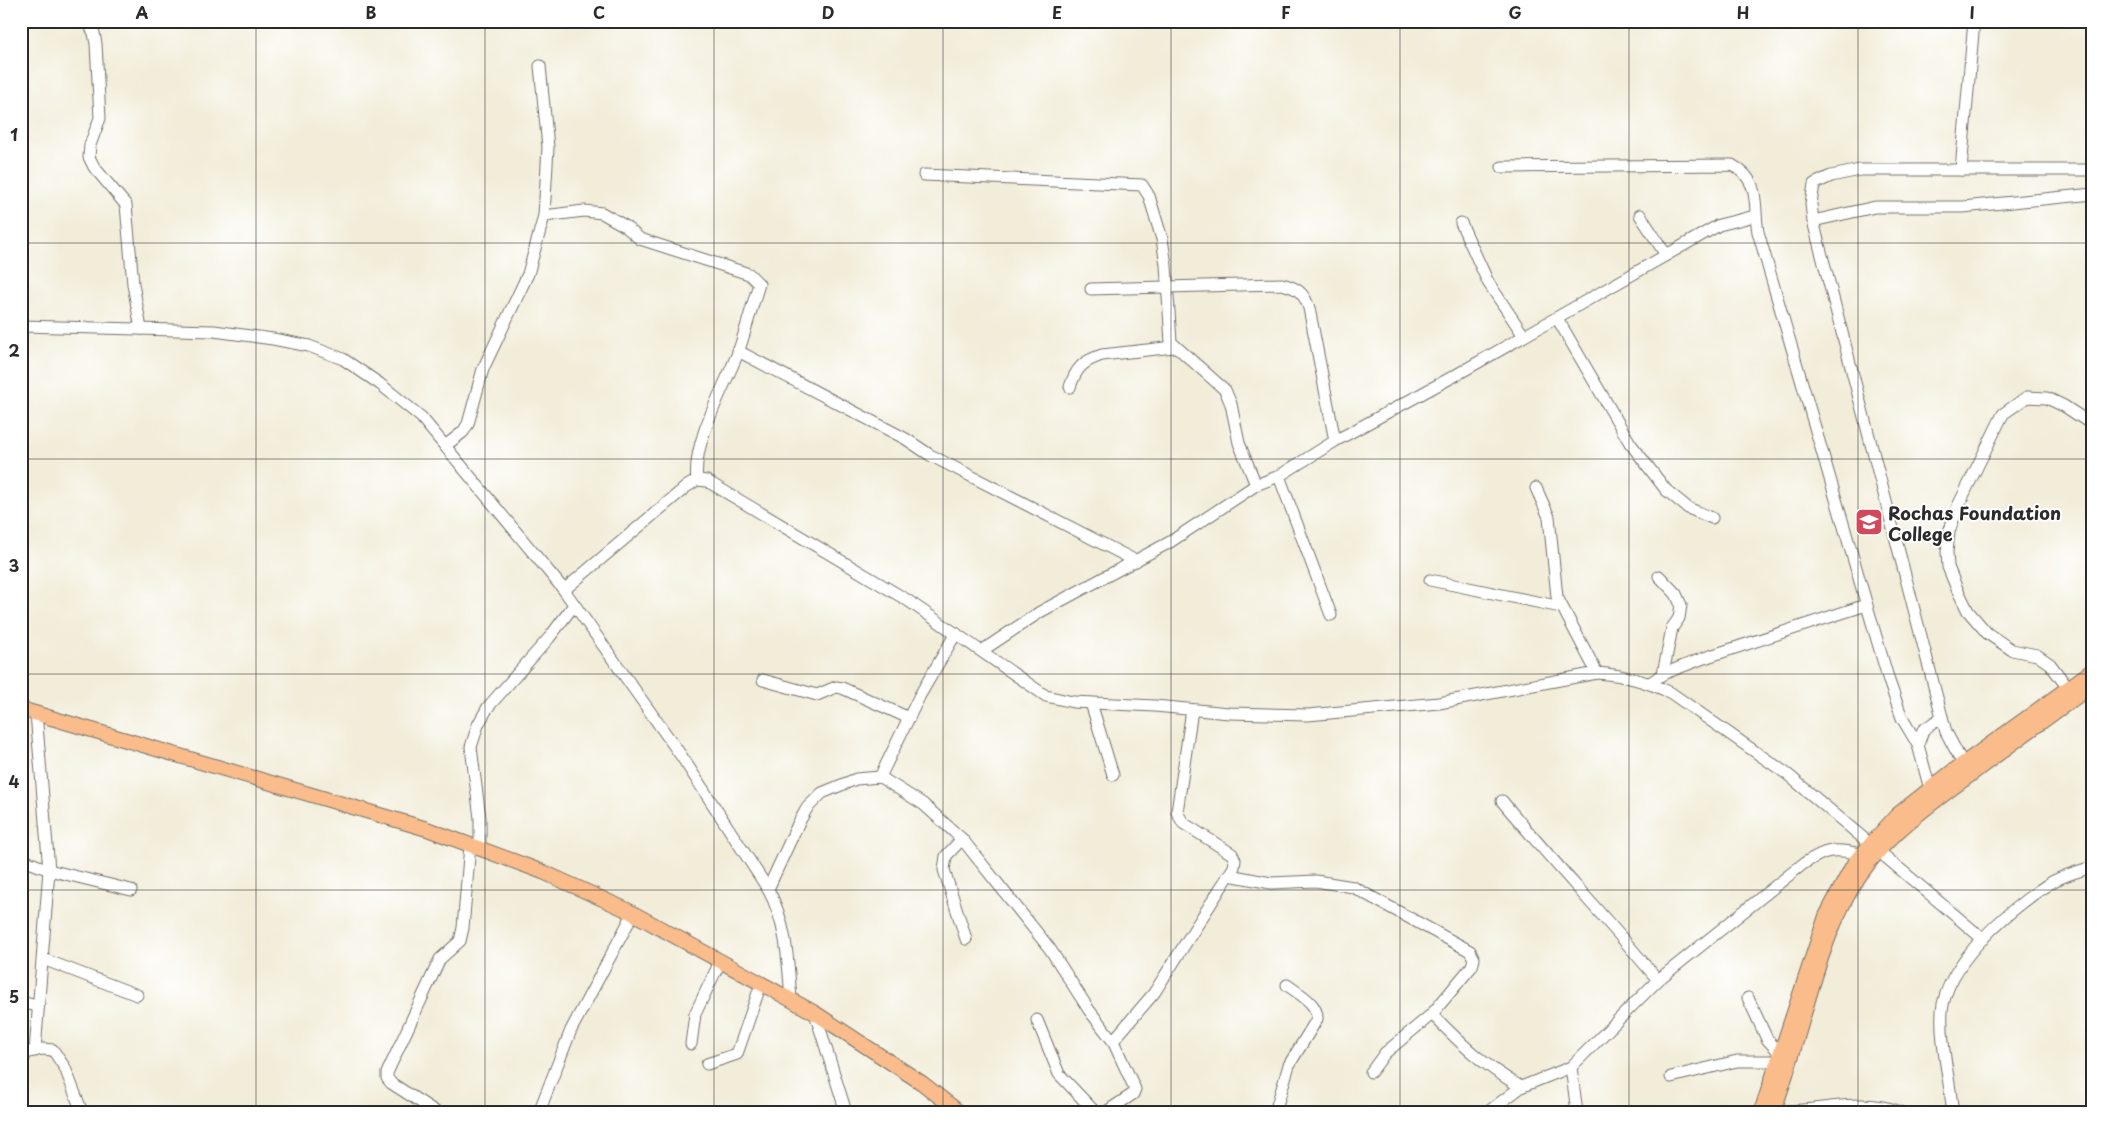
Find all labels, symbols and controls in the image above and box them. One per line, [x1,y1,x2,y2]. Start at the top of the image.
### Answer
text: A [136,0,149,24]
text: B [366,0,377,24]
text: C [593,0,605,24]
text: D [822,0,834,24]
text: E [1052,0,1062,24]
text: F [1281,0,1291,24]
text: G [1508,0,1522,24]
text: H [1737,0,1749,24]
text: I [1969,0,1975,24]
text: 1 [10,122,18,146]
text: 2 [8,338,20,362]
place label: Rochas Foundation College [1888,499,2061,547]
school or university icon: Rochas Foundation College [1854,507,1884,537]
text: 3 [9,553,19,577]
text: 4 [9,769,20,793]
text: 5 [9,984,19,1008]

